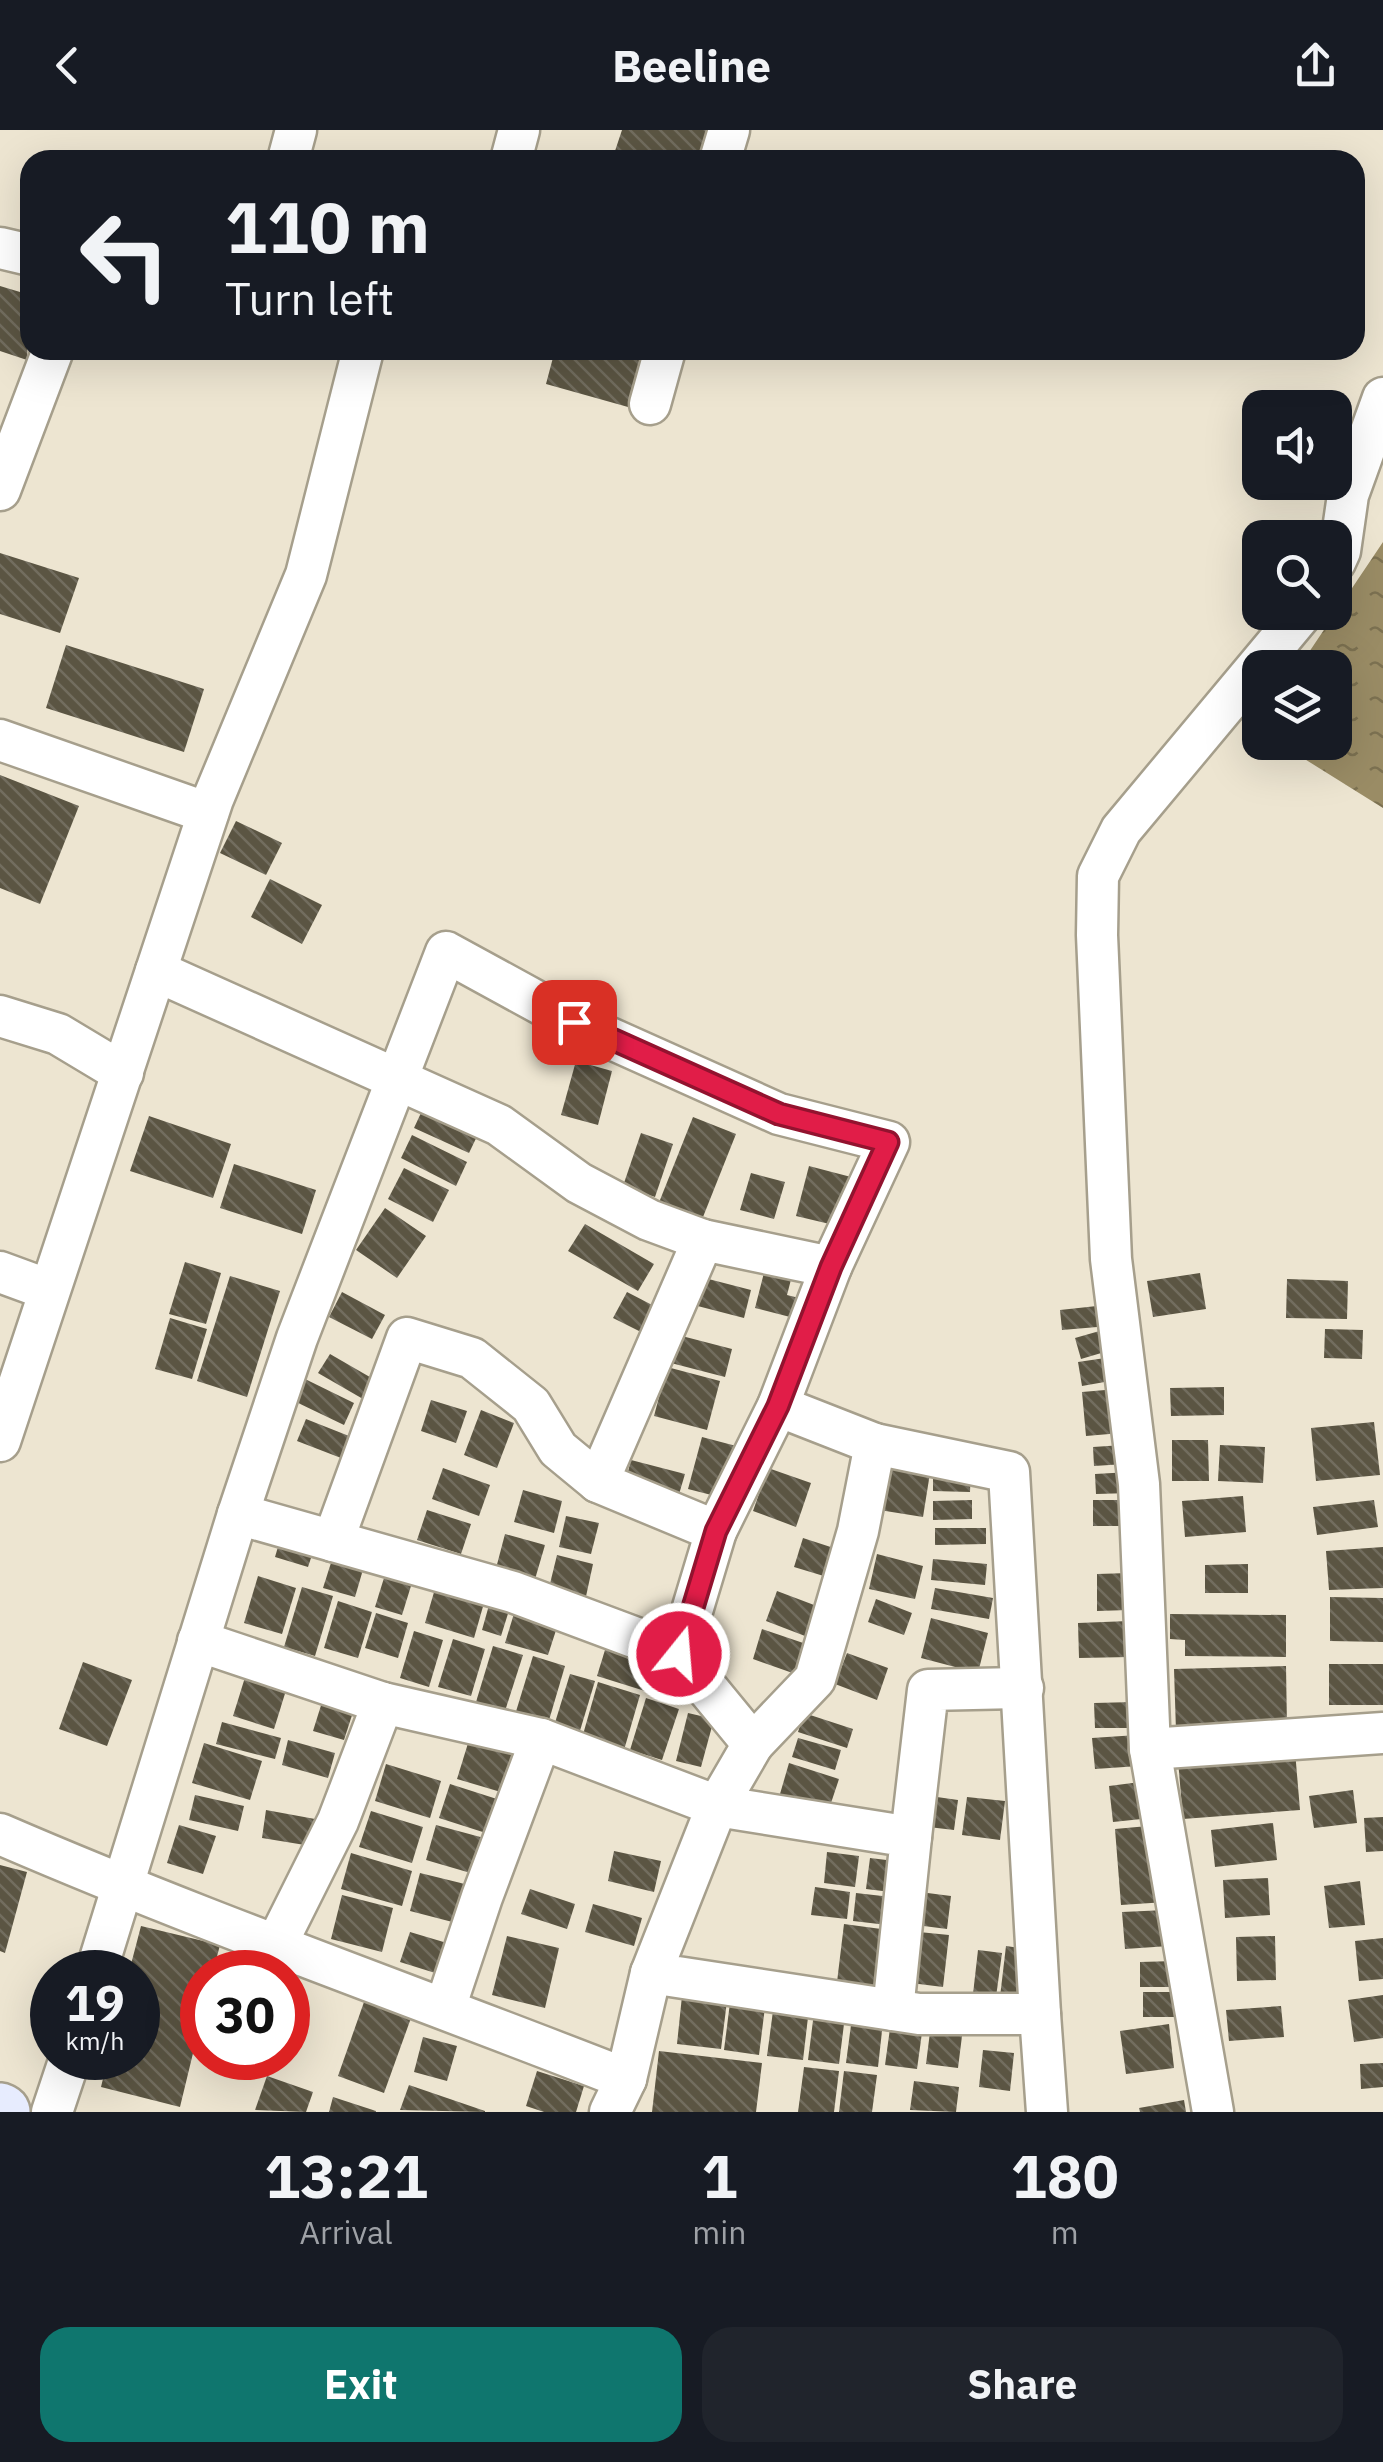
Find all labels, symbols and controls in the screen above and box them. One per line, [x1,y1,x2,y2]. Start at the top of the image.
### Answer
text: Beeline [612,36,771,94]
icon: back [40,38,95,93]
icon: share [1288,38,1343,93]
text: 110 m [225,181,430,272]
icon: left [60,190,190,320]
text: Turn left [225,269,394,327]
map controls [1242,390,1352,760]
button: sound [1242,390,1352,500]
button: search [1242,520,1352,630]
button: layers [1242,650,1352,760]
pin [532,980,617,1065]
icon: arrive [547,995,602,1050]
position arrow [627,1602,731,1706]
speed limit sign: 30 [180,1950,310,2080]
text: 19 [65,1970,125,2035]
text: km/h [66,2024,124,2057]
text: 13:21 [264,2136,428,2215]
text: 1 [701,2136,737,2215]
text: 180 [1011,2136,1119,2215]
text: Arrival [300,2211,393,2253]
text: min [692,2211,746,2253]
text: m [1051,2211,1079,2253]
button: Exit [40,2327,682,2442]
button: Share [702,2327,1343,2442]

